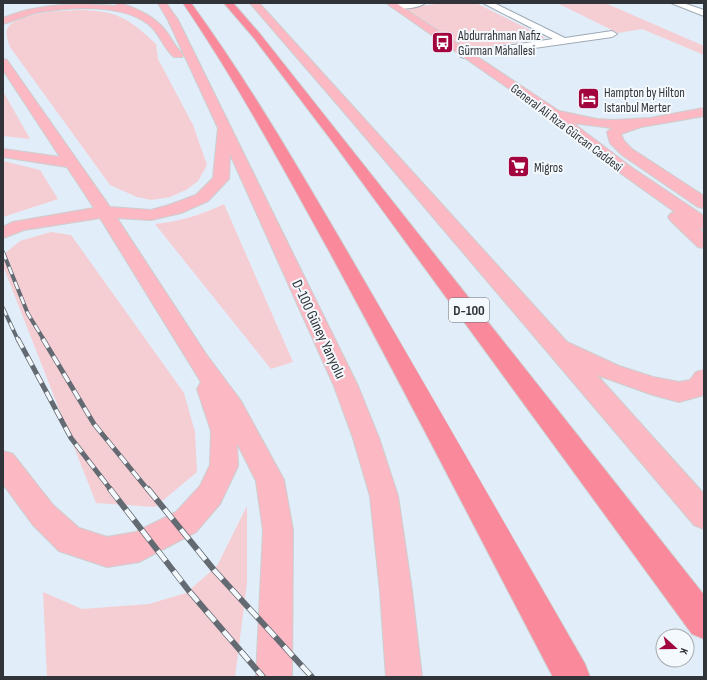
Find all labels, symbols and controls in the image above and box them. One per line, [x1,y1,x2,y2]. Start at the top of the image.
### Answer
place label: Abdurrahman Nafiz Gürman Mahallesi [457,28,541,59]
bus stop icon: Abdurrahman Nafiz Gürman Mahallesi [429,29,455,55]
street label: General Ali Rıza Gürcan Caddesi [507,80,626,175]
place label: Hampton by Hilton Istanbul Merter [604,85,685,116]
hotel icon: Hampton by Hilton Istanbul Merter [576,86,602,112]
supermarket icon: Migros [506,154,532,180]
place label: Migros [534,160,563,176]
street label: D-100 Güney Yanyolu [287,277,350,382]
road number: D-100 [449,298,489,322]
north arrow [655,628,695,668]
text: K [677,647,691,657]

